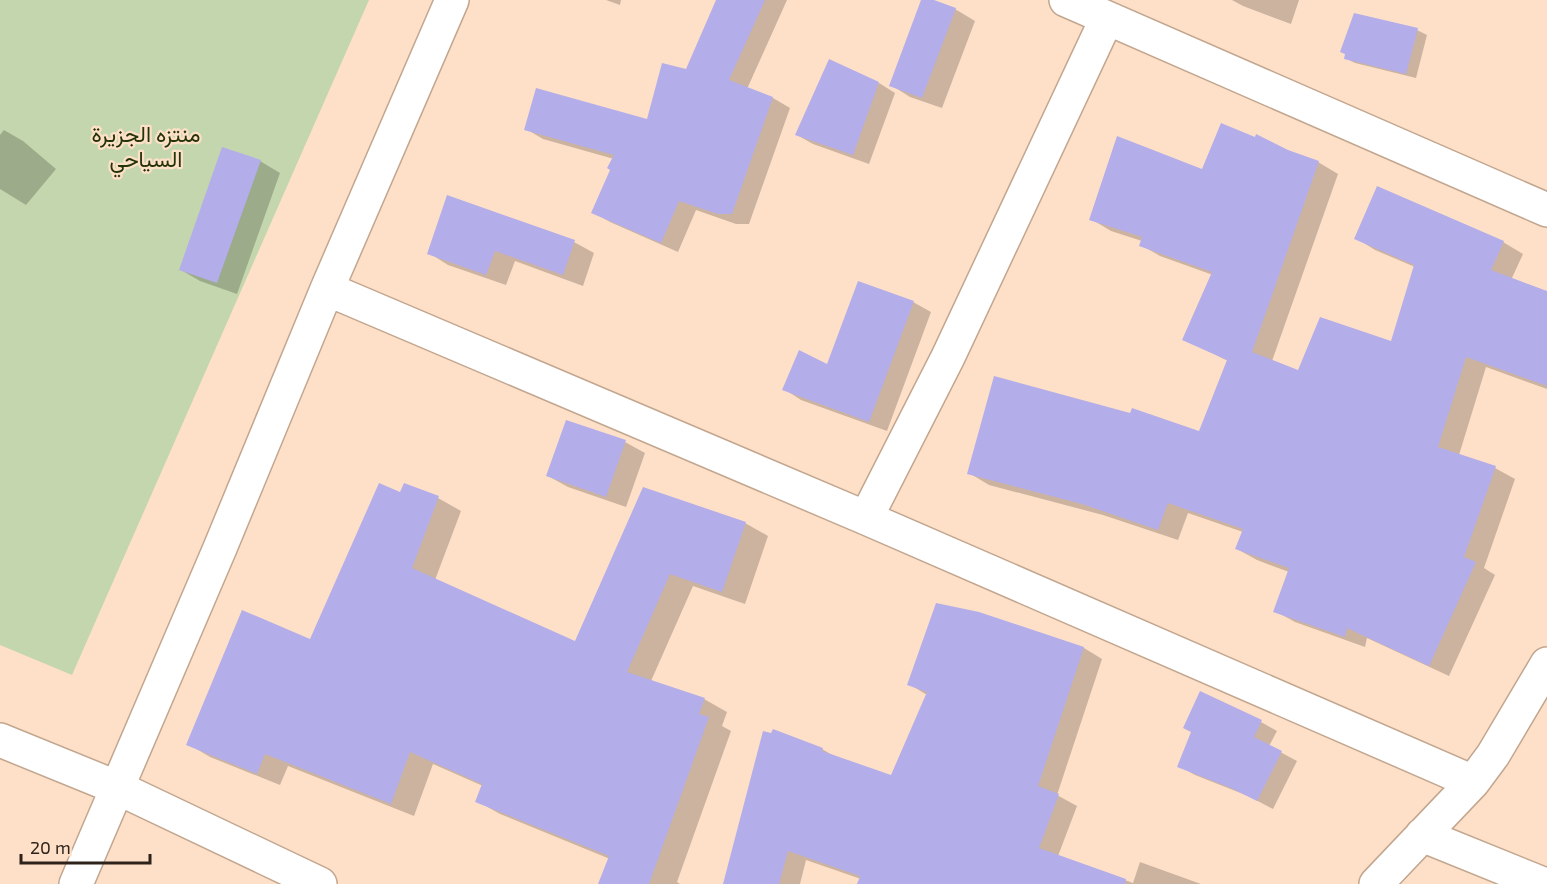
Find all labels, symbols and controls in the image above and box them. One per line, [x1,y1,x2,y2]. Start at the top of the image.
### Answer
park label: منتزه الجزيرة السياحي [91,120,201,178]
scale bar [21,827,150,865]
text: 20 m [30,836,71,858]

